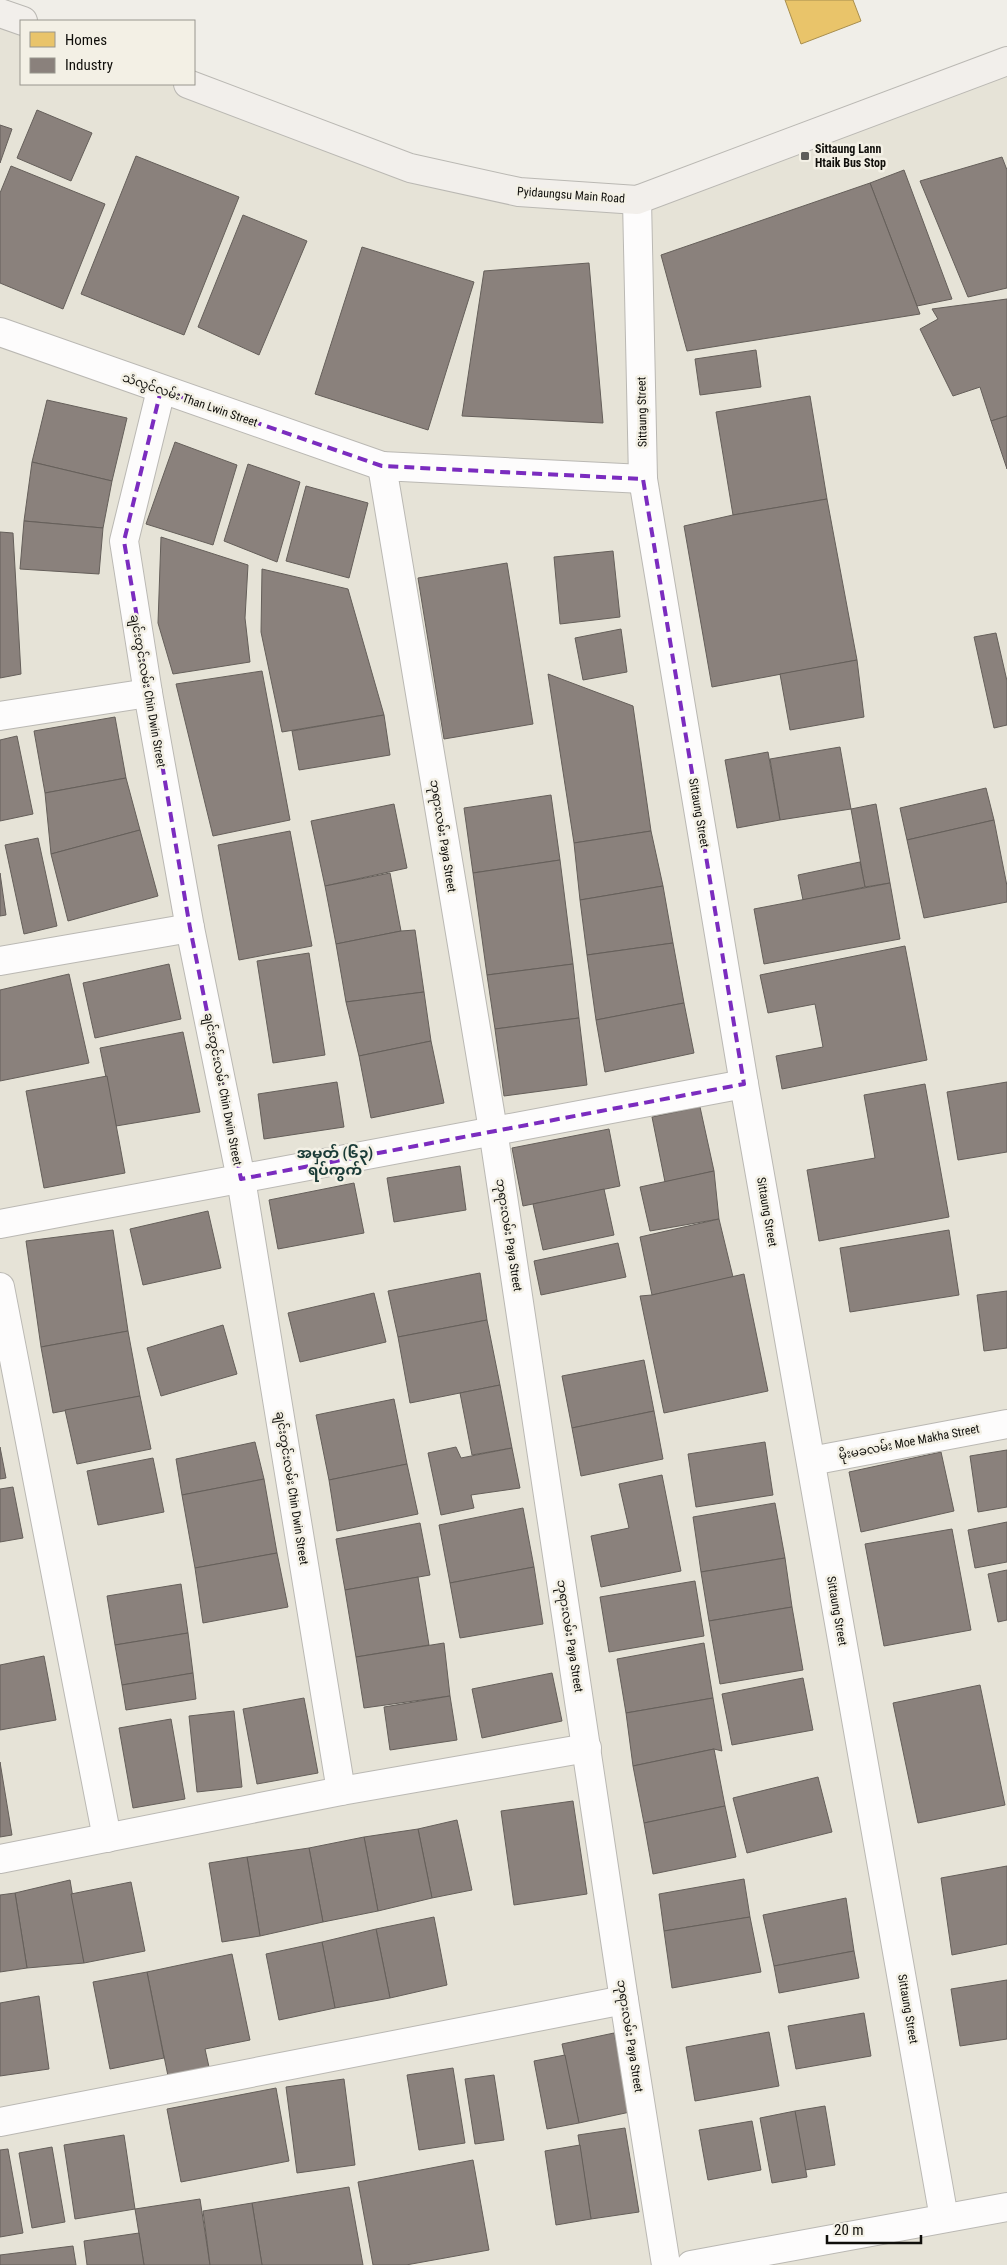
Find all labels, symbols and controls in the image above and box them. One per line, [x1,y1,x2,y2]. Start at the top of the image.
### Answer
legend [20,20,195,85]
text: Homes [65,31,107,49]
text: Industry [65,56,113,74]
place label: Sittaung Lann Htaik Bus Stop [815,142,886,170]
marker: Sittaung Lann Htaik Bus Stop [799,150,811,162]
street label: Pyidaungsu Main Road [517,184,625,206]
street label: သံလွင်လမ်း Than Lwin Street [120,368,261,433]
street label: Sittaung Street [634,376,650,447]
street label: ချင်းတွင်းလမ်း Chin Dwin Street [125,613,170,770]
street label: Sittaung Street [686,777,712,849]
street label: ဘုရားလမ်း Paya Street [424,778,461,894]
street label: ချင်းတွင်းလမ်း Chin Dwin Street [198,1011,247,1167]
district label: အမှတ် (၆၃) ရပ်ကွက် [297,1143,373,1182]
street label: Sittaung Street [754,1176,780,1248]
street label: ဘုရားလမ်း Paya Street [490,1177,527,1293]
street label: ချင်းတွင်းလမ်း Chin Dwin Street [270,1410,313,1567]
street label: မိုးမခလမ်း Moe Makha Street [837,1419,982,1465]
street label: Sittaung Street [824,1575,850,1647]
street label: ဘုရားလမ်း Paya Street [551,1578,588,1694]
street label: Sittaung Street [895,1973,921,2045]
street label: ဘုရားလမ်း Paya Street [611,1978,648,2094]
scale bar [827,2212,921,2244]
text: 20 m [834,2221,864,2239]

